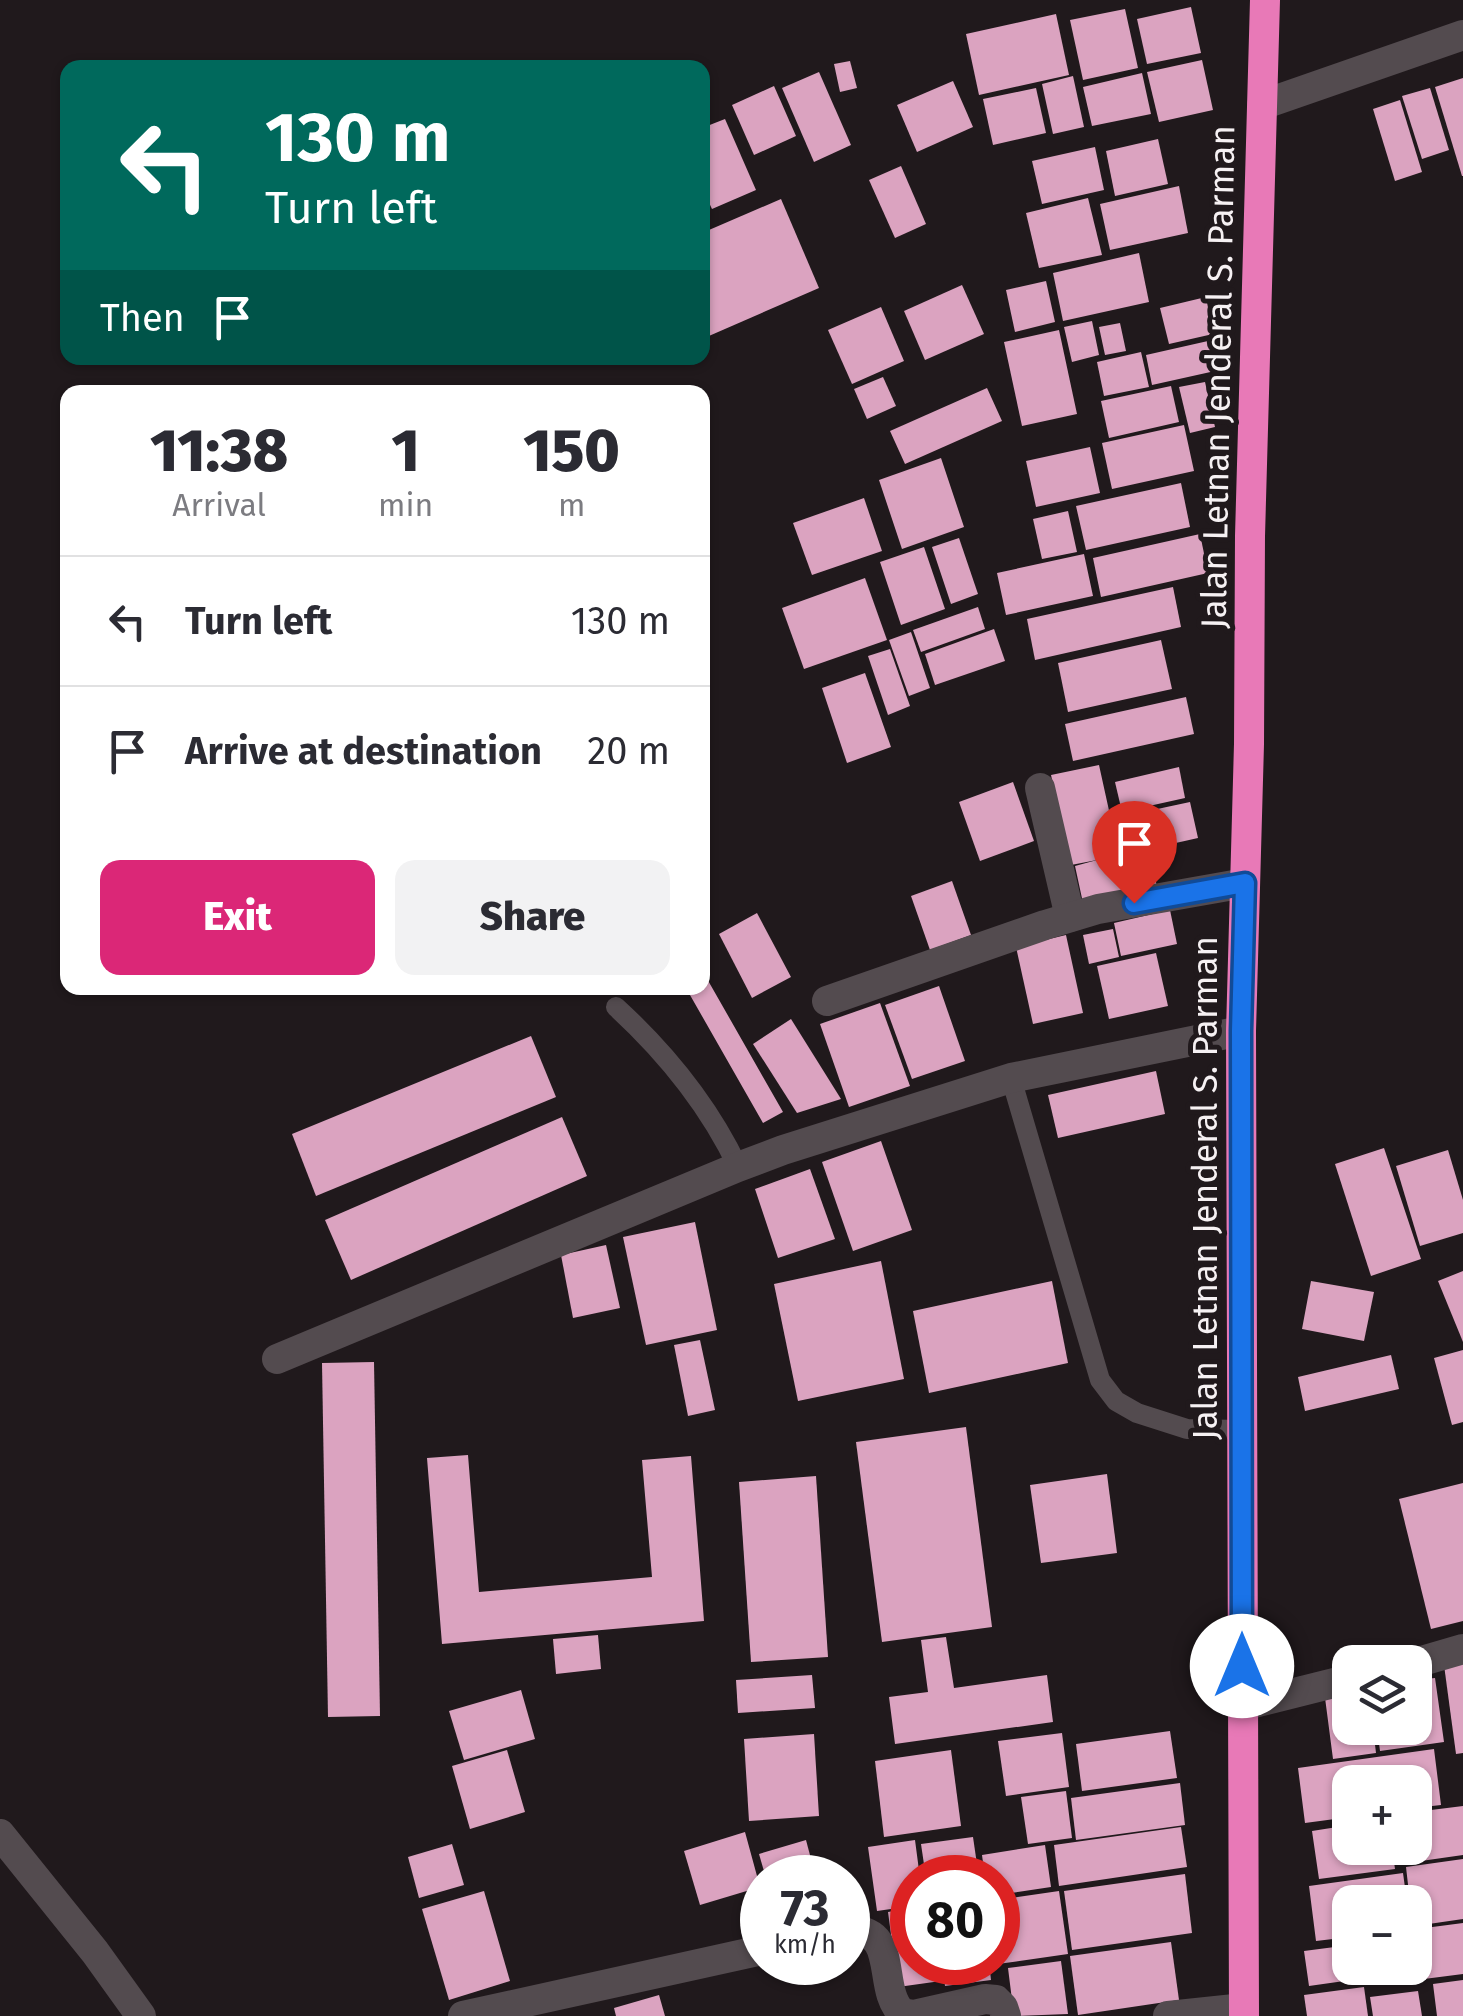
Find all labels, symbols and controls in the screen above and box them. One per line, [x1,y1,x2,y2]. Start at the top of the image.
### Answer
text: 130 m [265,96,451,180]
icon: left [100,100,230,230]
street label: Jalan Letnan Jenderal S. Parman [1193,125,1243,629]
text: Turn left [265,181,437,235]
icon: arrive [205,290,260,345]
text: Then [100,295,185,341]
text: 11:38 [150,415,288,487]
text: 1 [391,415,420,487]
text: 150 [523,415,620,487]
text: Arrival [172,486,266,524]
text: min [378,486,433,524]
text: m [558,486,585,524]
icon: left [100,594,155,649]
text: Turn left [185,598,332,644]
text: 130 m [571,598,670,644]
icon: arrive [100,724,155,779]
text: Arrive at destination [185,728,542,774]
text: 20 m [587,728,670,774]
pin [1092,801,1177,904]
icon: arrive [1107,816,1162,871]
button: Exit [100,860,375,975]
button: Share [395,860,670,975]
street label: Jalan Letnan Jenderal S. Parman [1184,936,1226,1440]
position arrow [1190,1614,1294,1718]
map controls [1332,1645,1432,1985]
button: layers [1332,1645,1432,1745]
button: + [1332,1765,1432,1865]
speed limit sign: 80 [890,1855,1020,1985]
text: 73 [780,1878,830,1938]
button: − [1332,1885,1432,1985]
text: km/h [774,1930,836,1960]

